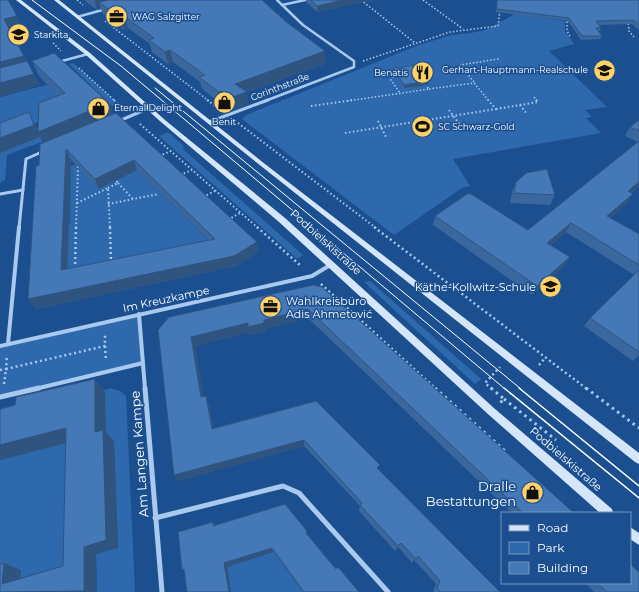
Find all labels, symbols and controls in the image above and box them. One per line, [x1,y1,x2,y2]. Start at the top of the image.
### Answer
office icon: WAG Salzgitter [104,4,130,30]
place label: WAG Salzgitter [132,11,200,22]
school or university icon: Starkita [5,22,31,48]
place label: Starkita [34,29,68,40]
school or university icon: Gerhart-Hauptmann-Realschule [591,57,617,83]
restaurant icon: Benatis [410,60,436,86]
place label: Gerhart-Hauptmann-Realschule [442,64,589,75]
place label: Benatis [374,67,409,78]
street label: Corinthstraße [249,70,311,103]
shop icon: Benit [211,90,237,116]
shop icon: Eternal Delight [85,95,111,121]
place label: Eternal Delight [114,102,182,113]
sports icon: SC Schwarz-Gold [410,114,436,140]
place label: Benit [212,116,236,127]
place label: SC Schwarz-Gold [438,121,515,132]
street label: Podbielskistraße [287,206,365,278]
school or university icon: Käthe-Kollwitz-Schule [538,274,564,300]
place label: Käthe-Kollwitz-Schule [415,280,536,294]
street label: Im Kreuzkampe [121,283,211,315]
office icon: Wahlkreisbüro Adis Ahmetović [258,294,284,320]
place label: Wahlkreisbüro Adis Ahmetović [286,294,372,321]
street label: Am Langen Kampe [127,390,151,518]
street label: Podbielskistraße [527,424,605,494]
place label: Dralle Bestattungen [426,478,516,509]
shop icon: Dralle Bestattungen [519,480,545,506]
legend [501,512,631,584]
text: Road [537,520,568,535]
text: Park [537,540,565,555]
text: Building [537,560,588,575]

